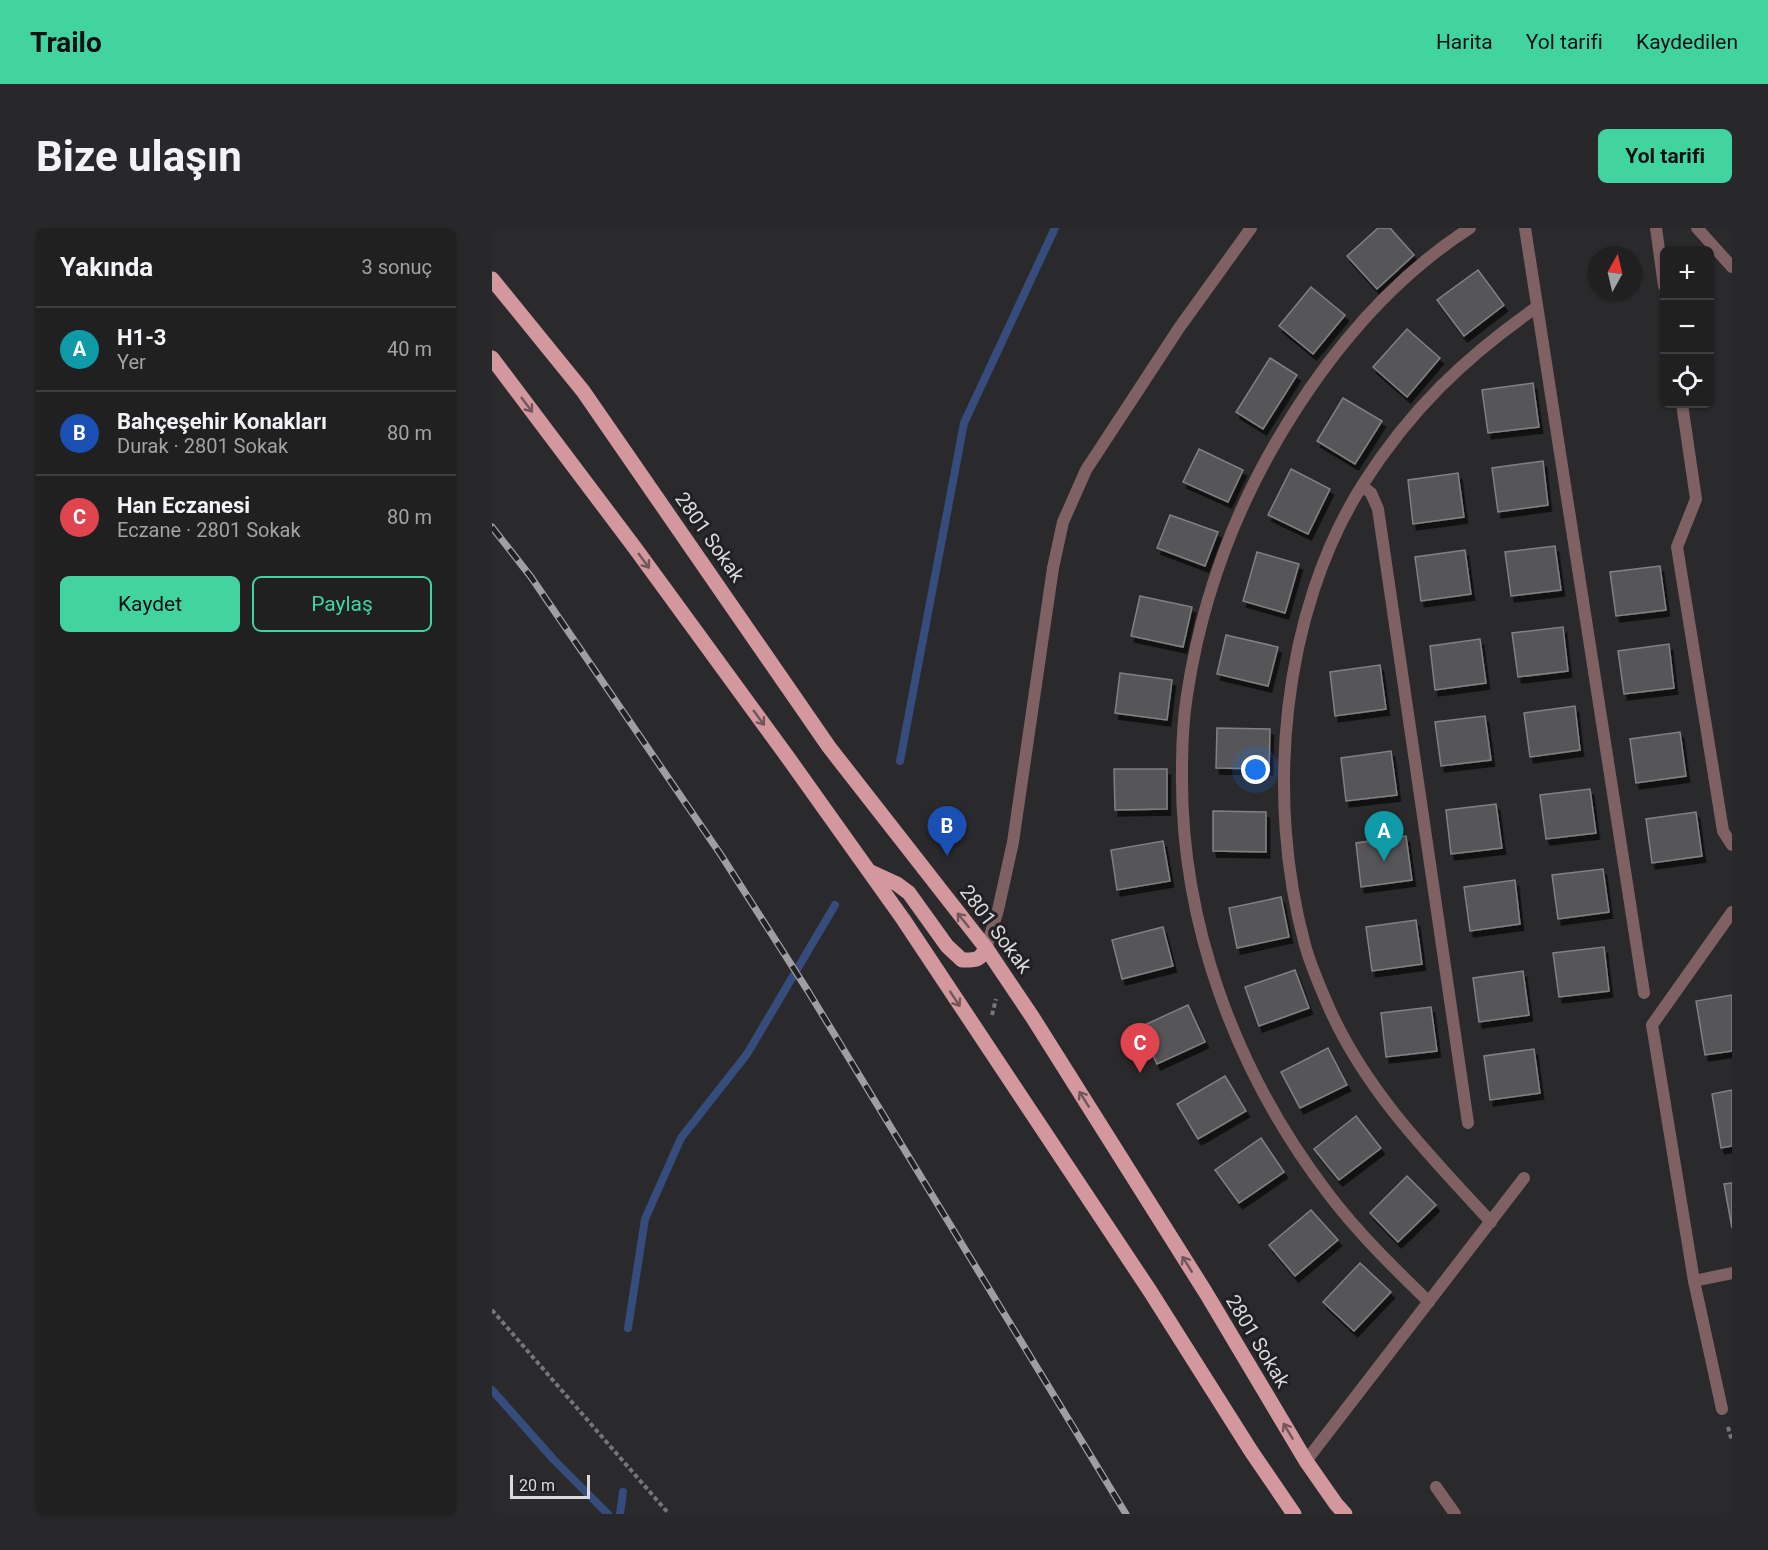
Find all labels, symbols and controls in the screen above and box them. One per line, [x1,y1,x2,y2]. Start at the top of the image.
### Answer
text: Trailo [30,26,102,59]
text: Harita [1436,30,1493,54]
text: Yol tarifi [1526,30,1603,54]
text: Kaydedilen [1636,30,1738,54]
button: Yol tarifi [1598,129,1732,183]
text: Bize ulaşın [36,132,242,181]
north arrow [1588,246,1642,300]
map controls [1660,246,1714,408]
button: + [1660,246,1714,300]
text: Yakında [60,252,153,282]
text: 3 sonuç [362,255,432,279]
button: − [1660,300,1714,354]
text: H1-3 [117,325,166,350]
text: A [73,337,86,361]
text: 40 m [387,337,432,361]
text: Yer [117,350,146,374]
button: locate [1660,354,1714,408]
one-way arrow [521,397,534,413]
text: Bahçeşehir Konakları [117,409,327,434]
text: B [73,421,86,445]
text: 80 m [387,421,432,445]
text: Durak · 2801 Sokak [117,434,288,458]
street label: 2801 Sokak [670,487,750,587]
text: Han Eczanesi [117,493,250,518]
text: C [73,505,86,529]
text: 80 m [387,505,432,529]
text: Eczane · 2801 Sokak [117,518,301,542]
one-way arrow [638,552,650,568]
button: Kaydet [60,576,240,632]
button: Paylaş [252,576,432,632]
one-way arrow [753,710,766,726]
your location [1241,755,1270,784]
pin: B [928,806,966,856]
pin: A [1364,812,1404,861]
street label: 2801 Sokak [955,880,1038,979]
one-way arrow [957,912,970,928]
one-way arrow [949,990,962,1007]
pin: C [1120,1024,1160,1073]
one-way arrow [1077,1091,1089,1108]
one-way arrow [1181,1256,1193,1273]
street label: 2801 Sokak [1221,1290,1296,1393]
one-way arrow [1282,1423,1294,1440]
scale bar [510,1472,590,1500]
text: 20 m [519,1476,555,1495]

